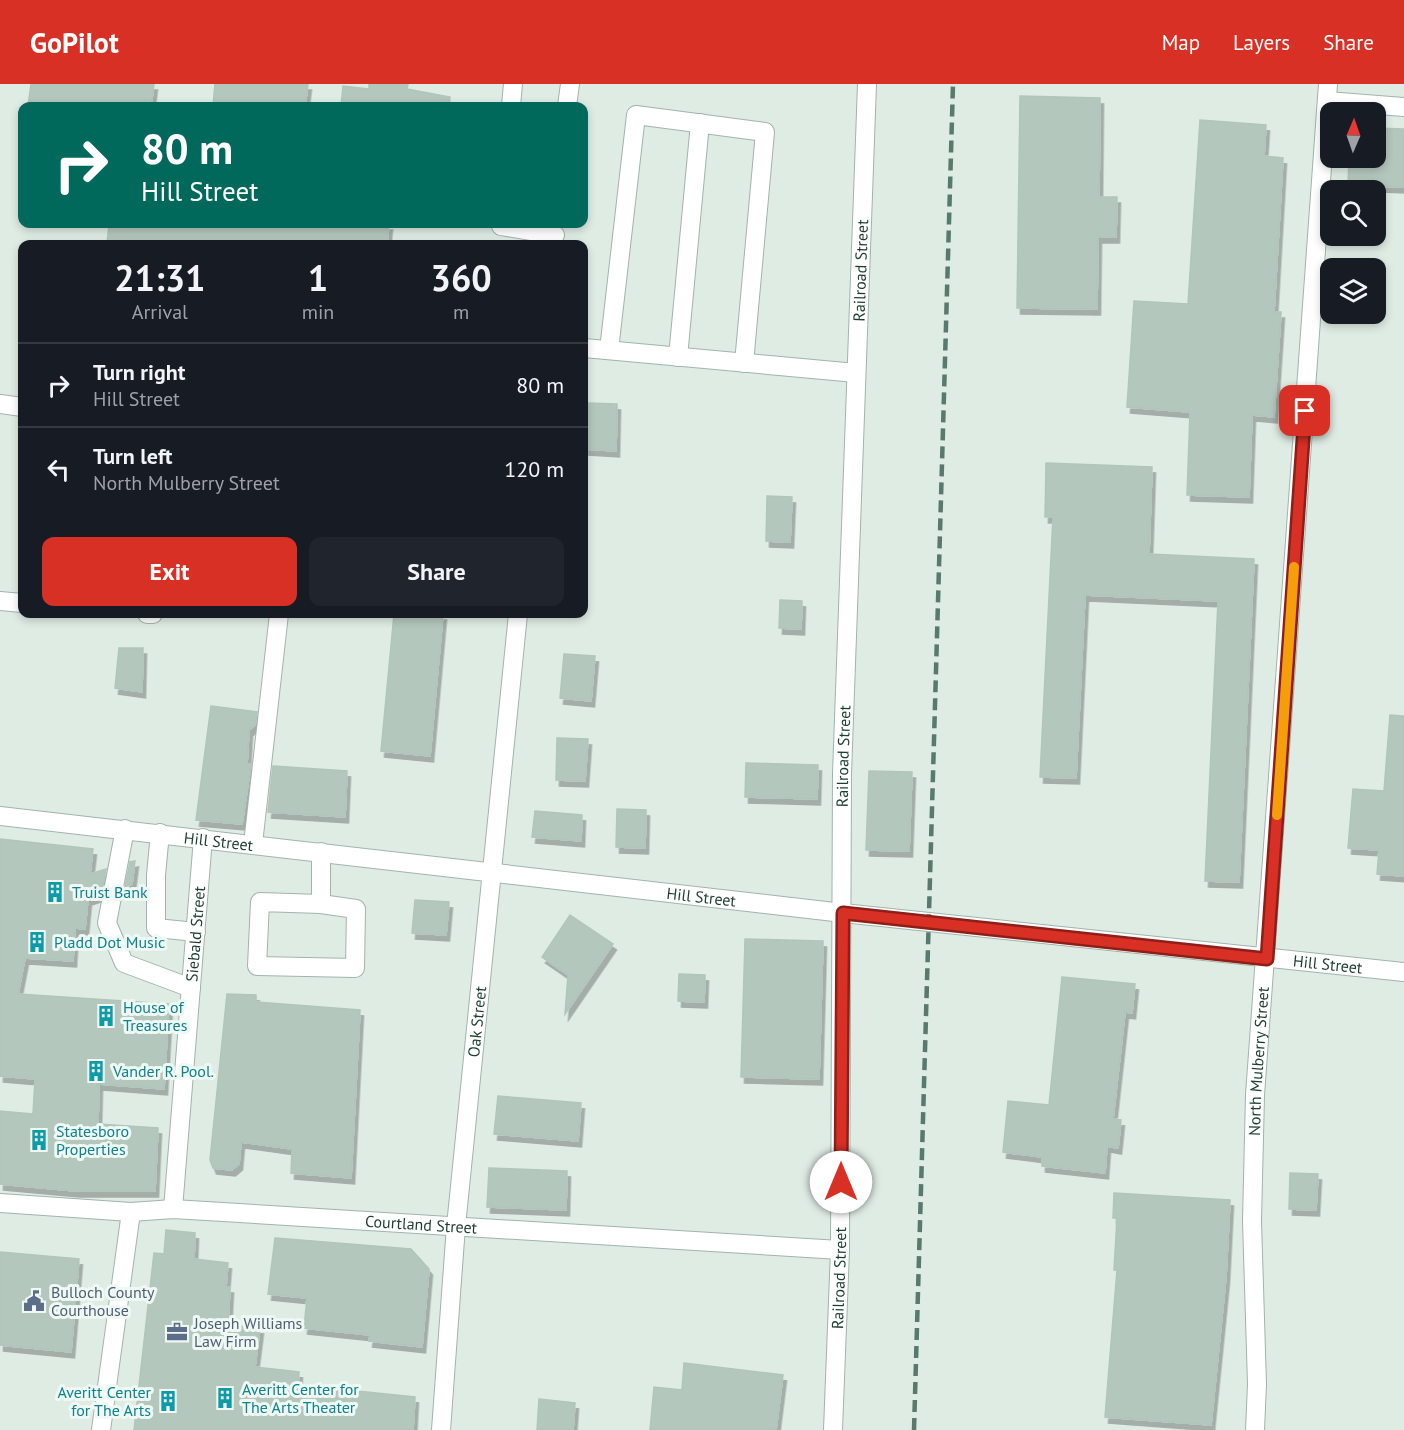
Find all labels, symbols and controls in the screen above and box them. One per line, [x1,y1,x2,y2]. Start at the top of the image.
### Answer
text: GoPilot [30,24,119,61]
text: Map [1162,29,1200,56]
text: Layers [1233,29,1290,56]
text: Share [1323,29,1374,56]
north arrow [1320,102,1386,168]
map controls [1320,102,1386,324]
text: 80 m [141,121,233,176]
icon: right [42,126,120,204]
text: Hill Street [141,174,258,208]
button: search [1320,180,1386,246]
street label: Railroad Street [848,219,872,322]
text: 21:31 [114,254,206,301]
text: 1 [308,254,328,301]
text: 360 [431,254,492,301]
button: layers [1320,258,1386,324]
text: Arrival [132,299,188,325]
text: min [302,299,334,325]
text: m [453,299,469,325]
text: Turn right [93,358,185,386]
icon: right [42,369,75,402]
text: 80 m [516,371,564,399]
pin [1279,385,1330,436]
text: Hill Street [93,386,180,412]
icon: arrive [1288,394,1321,427]
text: Turn left [93,442,173,470]
icon: left [42,453,75,486]
text: 120 m [504,455,564,483]
text: North Mulberry Street [93,470,280,496]
button: Exit [42,537,297,606]
button: Share [309,537,564,606]
street label: Railroad Street [832,704,855,807]
street label: Hill Street [183,827,255,855]
building icon: Truist Bank [43,880,67,904]
place label: Truist Bank [72,882,148,902]
street label: Hill Street [666,883,738,911]
street label: Siebald Street [181,885,209,983]
building icon: Pladd Dot Music [25,930,49,954]
place label: Pladd Dot Music [54,932,165,952]
street label: Hill Street [1292,950,1364,978]
street label: Oak Street [463,985,490,1058]
street label: North Mulberry Street [1244,985,1273,1136]
place label: House of Treasures [123,997,188,1035]
building icon: House of Treasures [94,1004,118,1028]
building icon: Vander R. Pool. [84,1059,108,1083]
place label: Vander R. Pool. [112,1061,214,1081]
place label: Statesboro Properties [56,1121,129,1159]
building icon: Statesboro Properties [27,1128,51,1152]
position arrow [809,1150,873,1214]
street label: Courtland Street [364,1211,478,1238]
street label: Railroad Street [827,1226,850,1330]
place label: Bulloch County Courthouse [51,1282,155,1320]
public building icon: Bulloch County Courthouse [22,1289,46,1313]
place label: Joseph Williams Law Firm [193,1313,303,1351]
office icon: Joseph Williams Law Firm [165,1320,189,1344]
place label: Averitt Center for The Arts Theater [242,1379,359,1417]
place label: Averitt Center for The Arts [57,1382,152,1420]
building icon: Averitt Center for The Arts Theater [213,1386,237,1410]
building icon: Averitt Center for The Arts [156,1389,180,1413]

